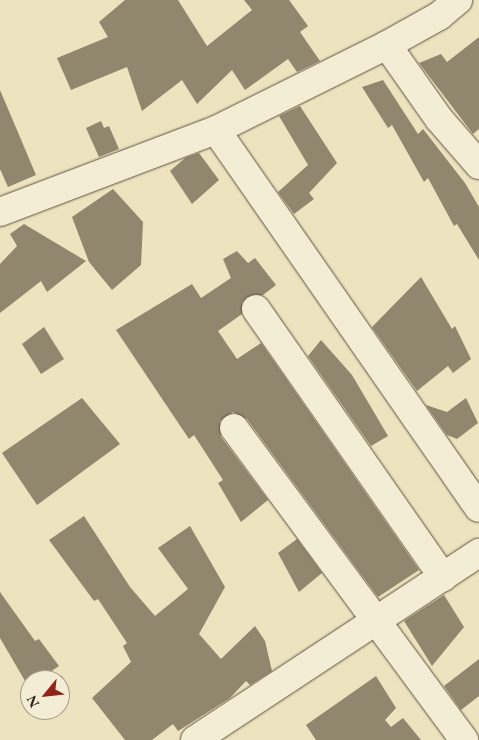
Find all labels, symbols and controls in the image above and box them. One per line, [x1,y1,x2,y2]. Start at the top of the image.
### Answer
north arrow [20,670,70,720]
text: N [22,692,43,711]

